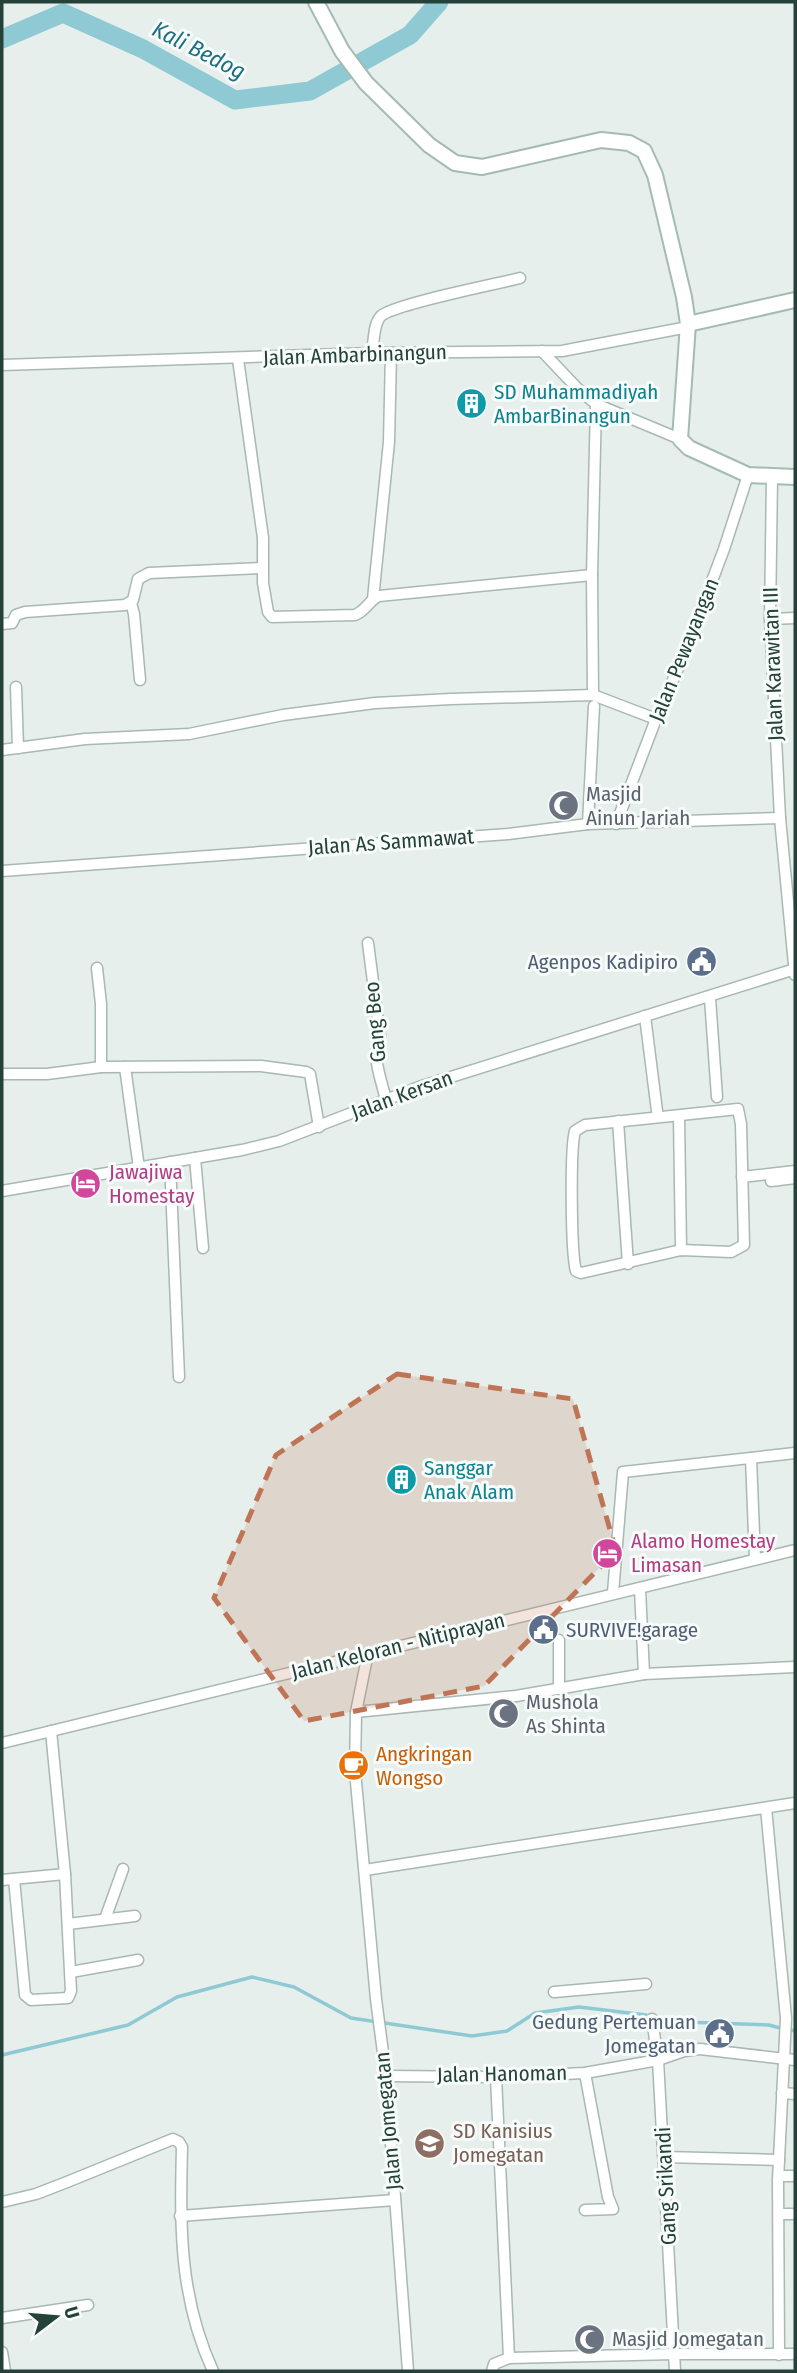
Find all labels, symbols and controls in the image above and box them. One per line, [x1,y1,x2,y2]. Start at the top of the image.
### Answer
water label: Kali Bedog [148,15,250,85]
street label: Jalan Ambarbinangun [263,339,447,371]
place label: SD Muhammadiyah AmbarBinangun [494,379,658,429]
building icon: SD Muhammadiyah AmbarBinangun [454,387,488,421]
street label: Jalan Pewayangan [643,574,725,726]
street label: Jalan Karawitan III [757,586,789,742]
place label: Masjid Ainun Jariah [586,781,690,831]
mosque icon: Masjid Ainun Jariah [546,789,580,823]
street label: Jalan As Sammawat [307,823,475,861]
public building icon: Agenpos Kadipiro [684,945,718,979]
place label: Agenpos Kadipiro [528,949,678,975]
street label: Gang Beo [359,980,391,1064]
street label: Jalan Kersan [348,1065,456,1125]
place label: Jawajiwa Homestay [109,1159,195,1209]
hotel icon: Jawajiwa Homestay [69,1167,103,1201]
place label: Sanggar Anak Alam [424,1455,514,1505]
building icon: Sanggar Anak Alam [384,1463,418,1497]
place label: Alamo Homestay Limasan [631,1528,776,1578]
hotel icon: Alamo Homestay Limasan [591,1536,625,1570]
street label: Jalan Keloran - Nitiprayan [288,1607,508,1685]
public building icon: SURVIVE!garage [526,1613,560,1647]
place label: SURVIVE!garage [566,1617,698,1643]
place label: Mushola As Shinta [526,1689,606,1739]
mosque icon: Mushola As Shinta [486,1697,520,1731]
place label: Angkringan Wongso [376,1741,472,1791]
cafe icon: Angkringan Wongso [336,1749,370,1783]
place label: Gedung Pertemuan Jomegatan [532,2009,696,2059]
public building icon: Gedung Pertemuan Jomegatan [702,2017,736,2051]
street label: Jalan Jomegatan [369,2051,407,2191]
street label: Jalan Hanoman [437,2060,567,2088]
place label: SD Kanisius Jomegatan [453,2118,552,2168]
school or university icon: SD Kanisius Jomegatan [413,2126,447,2160]
street label: Gang Srikandi [650,2126,682,2246]
north arrow [21,2282,91,2352]
text: U [59,2304,84,2321]
mosque icon: Masjid Jomegatan [572,2322,606,2356]
place label: Masjid Jomegatan [612,2326,764,2352]

